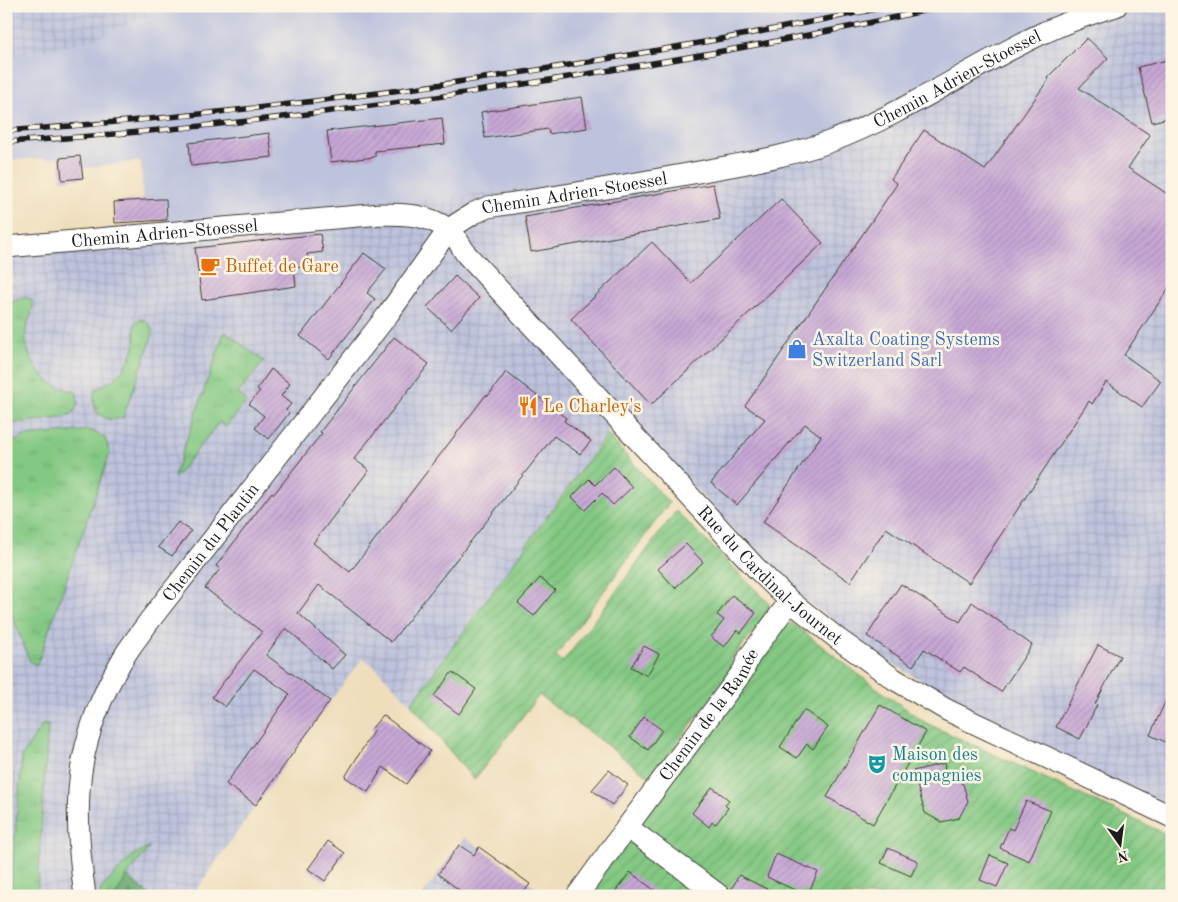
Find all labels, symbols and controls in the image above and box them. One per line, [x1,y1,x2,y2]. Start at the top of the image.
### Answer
street label: Chemin Adrien-Stoessel [871,27,1044,132]
street label: Chemin Adrien-Stoessel [479,170,669,219]
street label: Chemin Adrien-Stoessel [70,217,259,251]
cafe icon: Buffet de Gare [199,255,221,277]
place label: Buffet de Gare [225,258,339,276]
place label: Axalta Coating Systems Switzerland Sarl [812,331,1000,370]
shop icon: Axalta Coating Systems Switzerland Sarl [786,338,808,360]
restaurant icon: Le Charley's [517,395,539,417]
place label: Le Charley's [543,398,642,416]
street label: Chemin du Plantin [160,480,263,605]
street label: Rue du Cardinal-Journet [694,503,845,649]
street label: Chemin de la Ramée [656,645,762,785]
place label: Maison des compagnies [892,746,982,785]
theatre icon: Maison des compagnies [866,753,888,775]
north arrow [1096,820,1146,870]
text: N [1116,848,1130,864]

